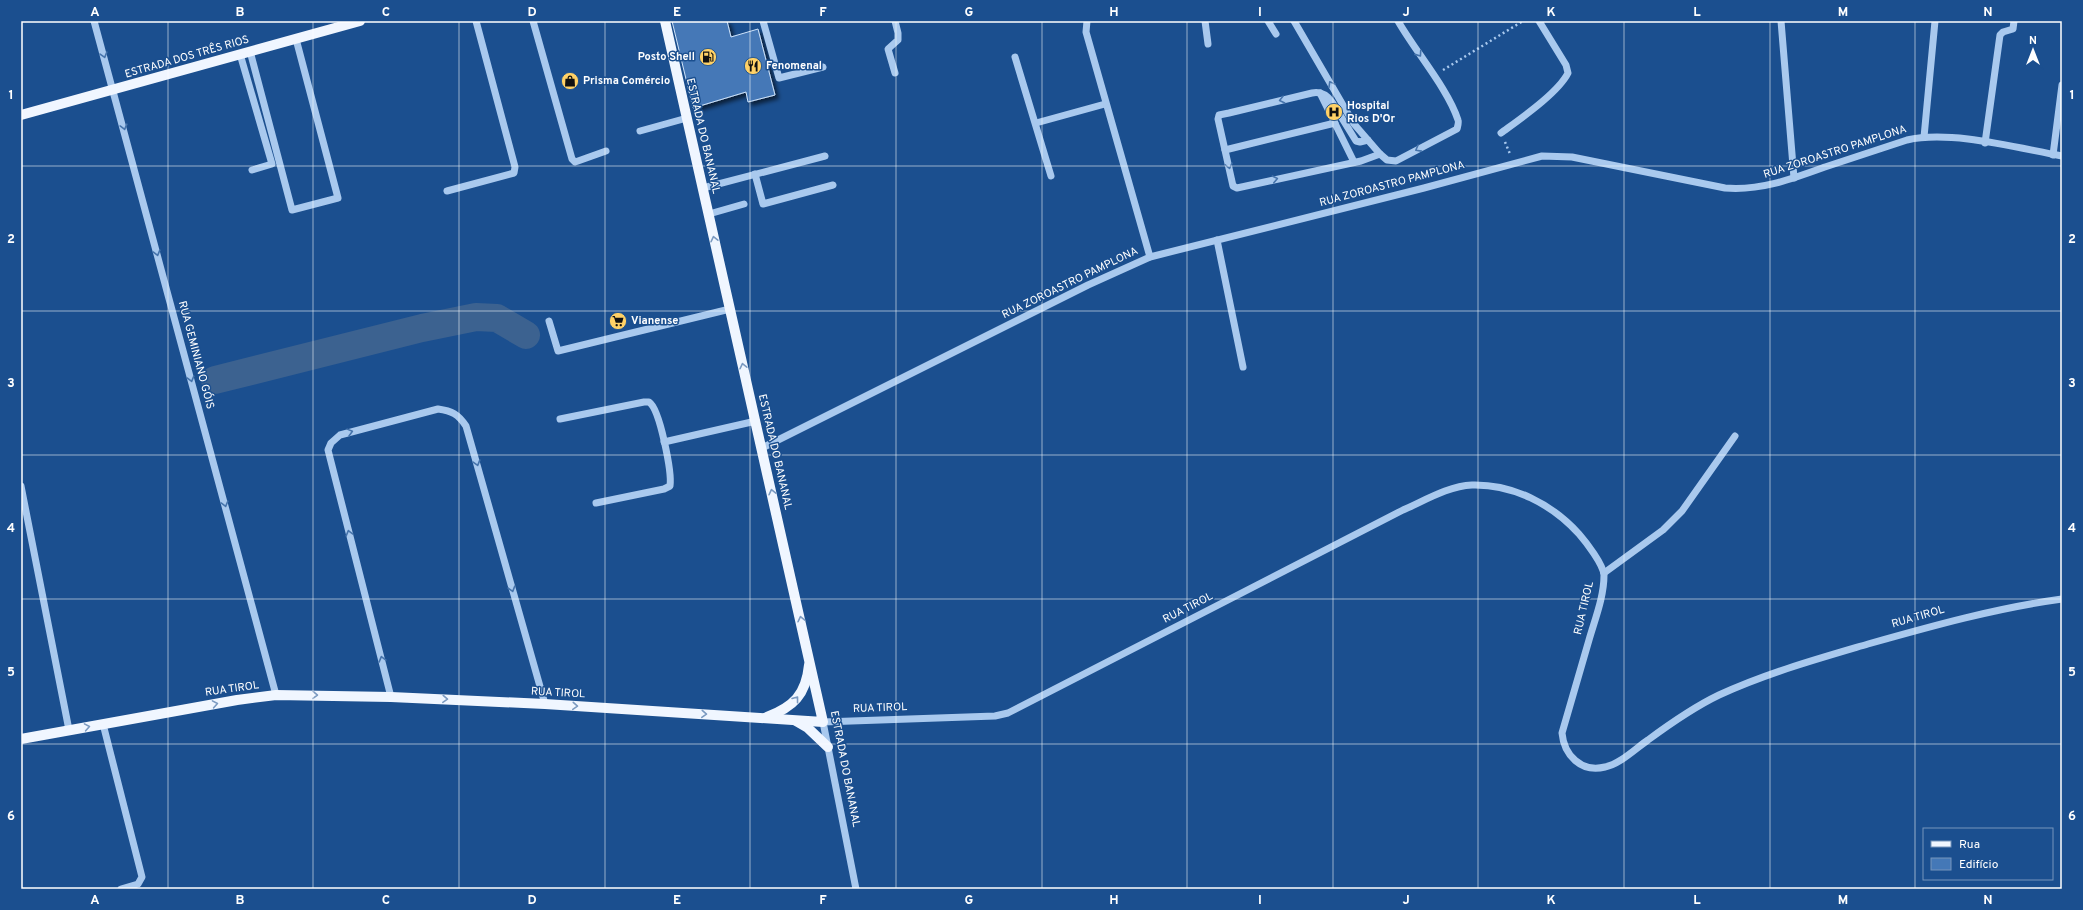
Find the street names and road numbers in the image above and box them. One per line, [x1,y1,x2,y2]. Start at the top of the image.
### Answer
street label: ESTRADA DOS TRÊS RIOS [123,32,251,81]
street label: ESTRADA DO BANANAL [683,77,723,195]
street label: RUA ZOROASTRO PAMPLONA [1762,122,1908,182]
street label: RUA ZOROASTRO PAMPLONA [1318,158,1466,210]
street label: RUA ZOROASTRO PAMPLONA [1000,244,1140,322]
street label: RUA GEMINIANO GÓIS [175,299,218,411]
street label: ESTRADA DO BANANAL [755,393,795,511]
street label: RUA TIROL [1571,580,1597,636]
street label: RUA TIROL [1161,589,1215,627]
street label: RUA TIROL [1890,603,1946,631]
street label: RUA TIROL [204,678,260,700]
street label: RUA TIROL [530,685,586,701]
street label: RUA TIROL [853,700,907,716]
street label: ESTRADA DO BANANAL [827,710,863,828]

